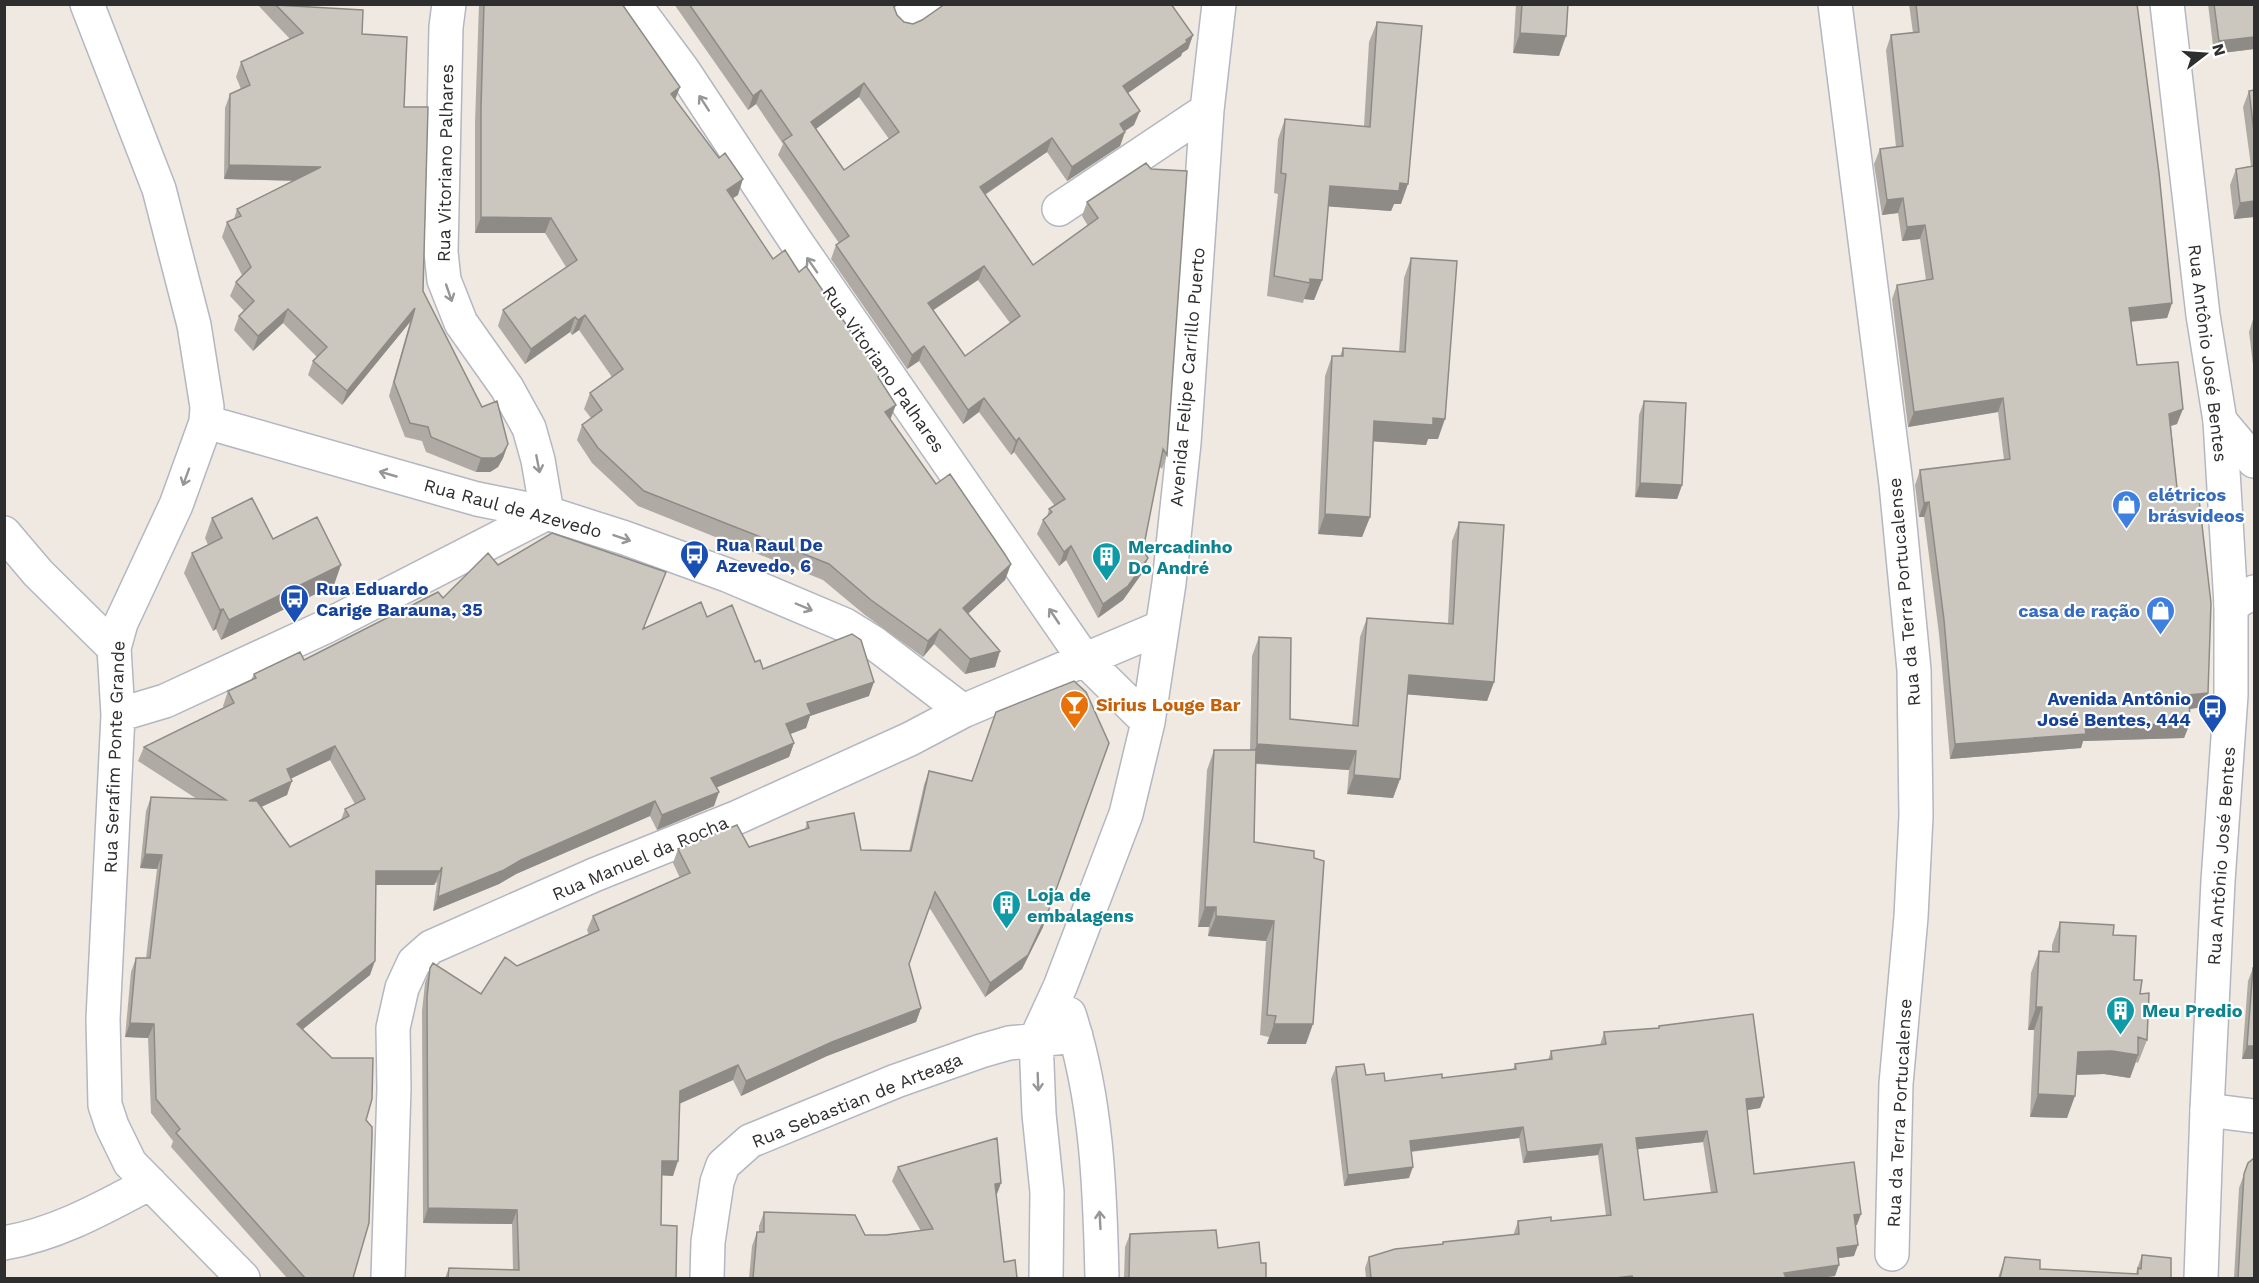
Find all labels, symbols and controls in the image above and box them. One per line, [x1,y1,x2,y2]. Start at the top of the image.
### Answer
north arrow [2175,24,2235,84]
text: N [2208,41,2230,58]
street label: Rua Vitoriano Palhares [433,64,457,262]
one-way arrow [698,94,711,111]
street label: Rua Antônio José Bentes [2184,243,2232,463]
street label: Avenida Felipe Carrillo Puerto [1165,246,1209,508]
one-way arrow [806,257,818,274]
street label: Rua Vitoriano Palhares [819,282,949,456]
one-way arrow [444,283,455,302]
one-way arrow [533,454,544,473]
one-way arrow [179,467,190,486]
one-way arrow [379,468,398,479]
street label: Rua Raul de Azevedo [422,474,604,542]
street label: Rua da Terra Portucalense [1884,477,1924,707]
place label: elétricos brásvideos [2148,484,2245,526]
shop icon: elétricos brásvideos [2111,488,2143,530]
one-way arrow [612,533,631,544]
place label: Rua Raul De Azevedo, 6 [716,534,823,576]
place label: Mercadinho Do André [1128,536,1233,578]
bus stop icon: Rua Raul De Azevedo, 6 [679,538,711,580]
building icon: Mercadinho Do André [1091,540,1123,582]
place label: Rua Eduardo Carige Barauna, 35 [316,578,483,620]
bus stop icon: Rua Eduardo Carige Barauna, 35 [279,582,311,624]
shop icon: casa de ração [2145,594,2177,636]
place label: casa de ração [2018,600,2140,621]
one-way arrow [795,602,813,613]
one-way arrow [1048,608,1060,624]
street label: Rua Serafim Ponte Grande [99,640,129,874]
bar icon: Sirius Louge Bar [1059,688,1091,730]
place label: Avenida Antônio José Bentes, 444 [2037,688,2191,730]
bus stop icon: Avenida Antônio José Bentes, 444 [2196,692,2228,734]
place label: Sirius Louge Bar [1096,694,1241,715]
street label: Rua Antônio José Bentes [2203,746,2239,966]
street label: Rua Manuel da Rocha [549,811,731,905]
place label: Loja de embalagens [1027,884,1134,926]
building icon: Loja de embalagens [990,888,1022,930]
building icon: Meu Predio [2105,994,2137,1036]
street label: Rua da Terra Portucalense [1883,998,1915,1228]
place label: Meu Predio [2142,1000,2243,1021]
street label: Rua Sebastian de Arteaga [749,1048,965,1152]
one-way arrow [1032,1071,1043,1091]
one-way arrow [1095,1211,1106,1231]

